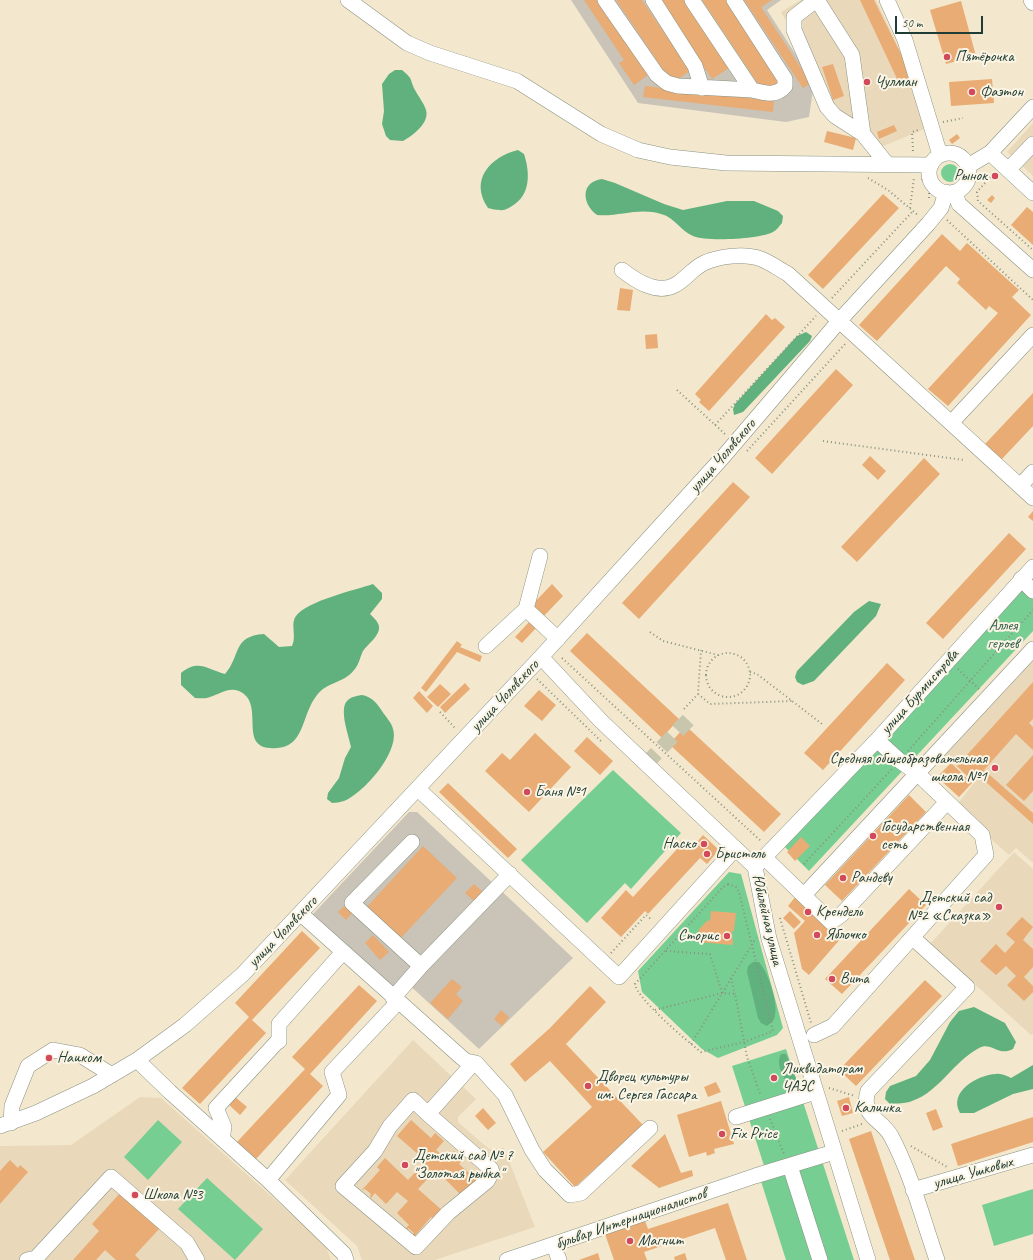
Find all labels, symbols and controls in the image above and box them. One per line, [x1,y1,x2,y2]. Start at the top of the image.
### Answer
scale bar [897,8,985,34]
text: 50 m [902,15,922,31]
place label: Пятёрочка [955,47,1014,67]
marker: Пятёрочка [942,52,952,62]
place label: Чулман [875,72,917,92]
marker: Чулман [862,77,872,87]
place label: Фаэтон [980,82,1023,102]
marker: Фаэтон [967,87,977,97]
place label: Рынок [954,166,987,186]
marker: Рынок [990,171,1000,181]
street label: улица Чоловского [686,415,760,497]
park label: Аллея героев [987,616,1019,654]
street label: улица Бурмистрова [877,645,963,739]
street label: улица Чоловского [467,656,543,736]
place label: Средняя общеобразовательная школа №1 [830,749,987,787]
marker: Средняя общеобразовательная школа №1 [990,763,1000,773]
place label: Баня №1 [535,782,586,802]
marker: Баня №1 [522,787,532,797]
place label: Государственная сеть [881,817,969,855]
marker: Государственная сеть [868,831,878,841]
place label: Наско [663,834,696,854]
marker: Наско [699,839,709,849]
place label: Бристоль [715,844,765,864]
marker: Бристоль [702,849,712,859]
place label: Рандеву [851,868,892,888]
street label: Юбилейная улица [747,873,787,967]
marker: Рандеву [838,873,848,883]
place label: Детский сад №2 «Сказка» [907,888,991,926]
street label: улица Чоловского [244,892,322,972]
place label: Крендель [816,902,862,922]
marker: Детский сад №2 «Сказка» [994,902,1004,912]
marker: Крендель [803,907,813,917]
place label: Яблочко [825,925,866,945]
place label: Сторис [678,926,719,946]
marker: Яблочко [812,930,822,940]
marker: Сторис [722,931,732,941]
place label: Вита [840,969,869,989]
marker: Вита [827,974,837,984]
place label: Наиком [57,1048,101,1068]
marker: Наиком [44,1053,54,1063]
place label: Ликвидаторам ЧАЭС [782,1059,862,1097]
place label: Дворец культуры им. Сергея Гассара [596,1067,696,1105]
marker: Ликвидаторам ЧАЭС [769,1073,779,1083]
marker: Дворец культуры им. Сергея Гассара [583,1081,593,1091]
place label: Калинка [854,1098,900,1118]
marker: Калинка [841,1103,851,1113]
place label: Fix Price [730,1124,777,1144]
marker: Fix Price [717,1129,727,1139]
place label: Детский сад № 7 "Золотая рыбка" [413,1146,513,1184]
street label: улица Ушковых [931,1153,1015,1193]
marker: Детский сад № 7 "Золотая рыбка" [400,1160,410,1170]
street label: бульвар Интернационалистов [553,1184,709,1254]
place label: Школа №3 [143,1185,203,1205]
marker: Школа №3 [130,1190,140,1200]
place label: Магнит [638,1231,683,1251]
marker: Магнит [625,1236,635,1246]

